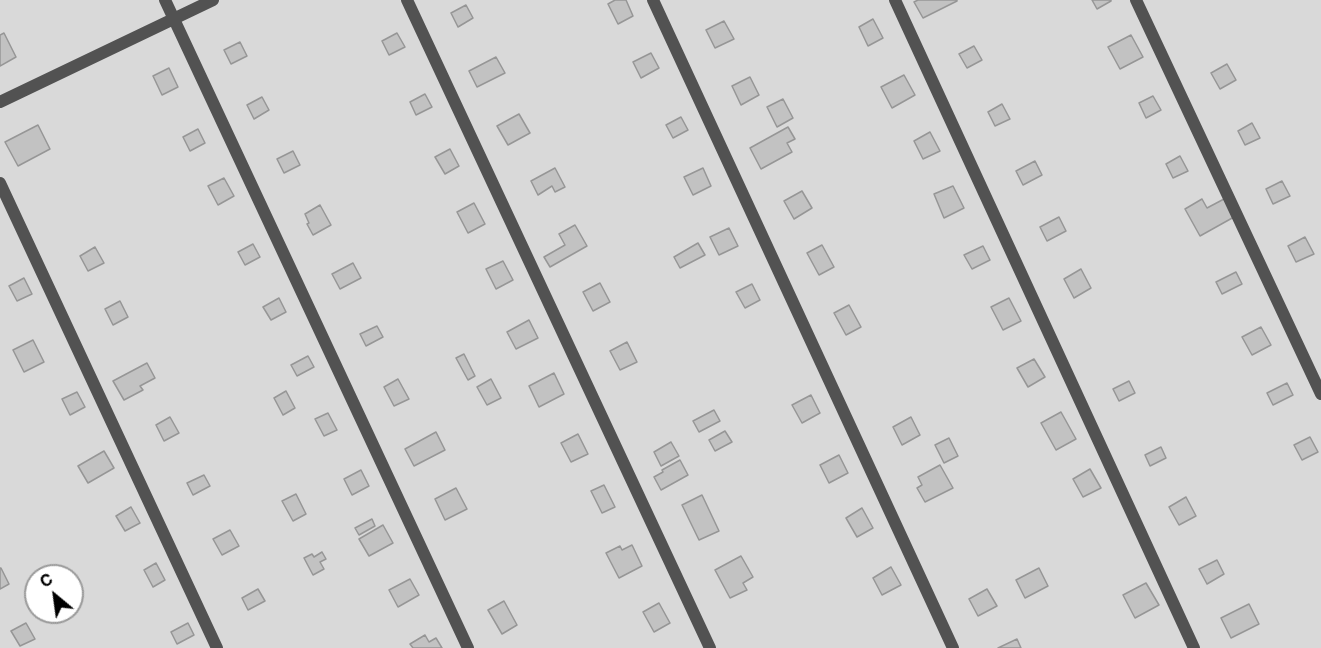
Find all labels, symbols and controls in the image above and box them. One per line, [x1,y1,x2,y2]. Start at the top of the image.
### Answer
north arrow [24,564,84,624]
text: С [36,568,56,592]

